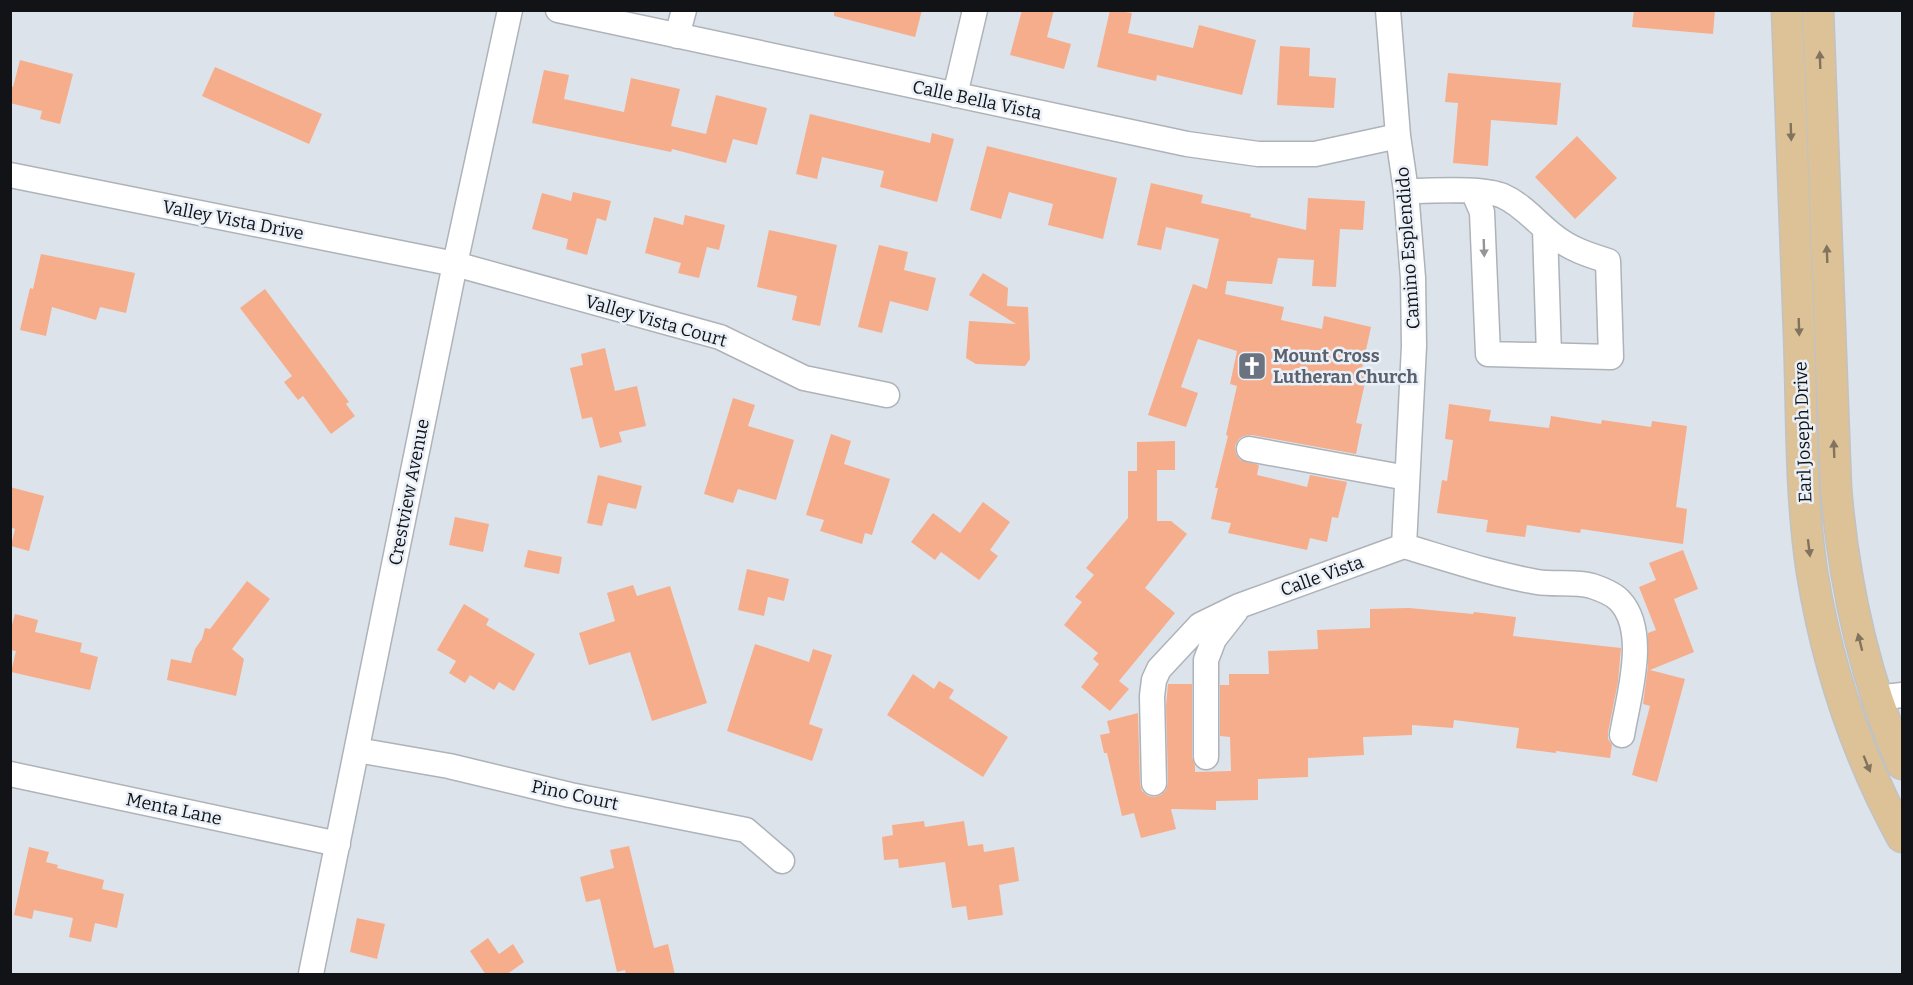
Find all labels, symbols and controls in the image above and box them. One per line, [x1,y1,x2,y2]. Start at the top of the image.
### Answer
one-way arrow [1815,50,1825,69]
street label: Calle Bella Vista [910,76,1044,124]
one-way arrow [1787,122,1796,141]
street label: Camino Esplendido [1391,166,1425,330]
street label: Valley Vista Drive [160,196,306,244]
one-way arrow [1479,238,1488,257]
one-way arrow [1822,245,1831,264]
street label: Valley Vista Court [583,290,730,352]
one-way arrow [1794,317,1803,336]
place label: Mount Cross Lutheran Church [1273,345,1418,388]
church icon: Mount Cross Lutheran Church [1236,350,1268,382]
street label: Earl Joseph Drive [1790,361,1816,503]
street label: Crestview Avenue [384,417,434,567]
one-way arrow [1830,440,1839,459]
one-way arrow [1804,538,1814,557]
street label: Calle Vista [1277,551,1367,601]
one-way arrow [1855,633,1865,651]
one-way arrow [1862,755,1872,773]
street label: Pino Court [529,775,621,815]
street label: Menta Lane [124,788,224,830]

